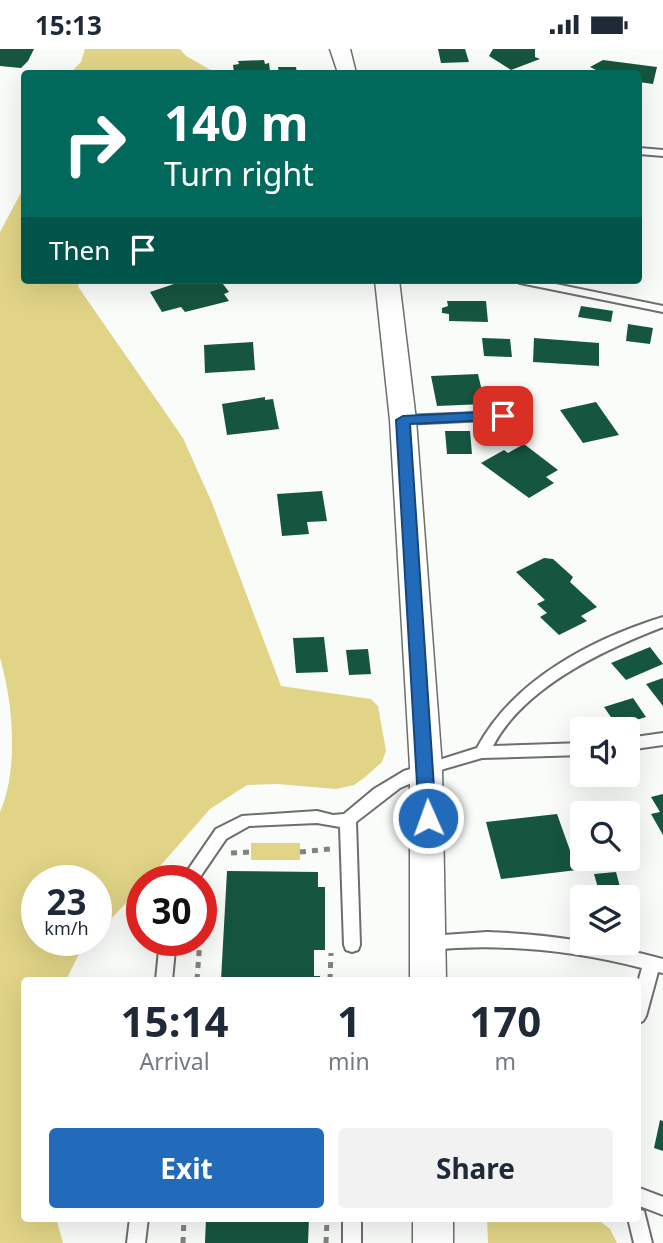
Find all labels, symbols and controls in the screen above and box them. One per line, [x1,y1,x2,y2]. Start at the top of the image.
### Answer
text: 15:13 [35,7,102,43]
text: 140 m [164,89,309,155]
icon: right [49,98,140,189]
text: Turn right [164,152,314,195]
icon: arrive [124,231,162,269]
text: Then [49,232,110,268]
pin [473,386,533,446]
icon: arrive [484,397,522,435]
map controls [570,717,640,955]
button: sound [570,717,640,787]
position arrow [391,781,465,855]
button: search [570,801,640,871]
speed limit sign: 30 [126,865,217,956]
text: 23 [46,878,87,925]
button: layers [570,885,640,955]
text: km/h [44,916,89,940]
text: 15:14 [121,992,228,1049]
text: 1 [337,992,361,1049]
text: 170 [469,992,541,1049]
text: Arrival [139,1045,210,1077]
text: min [328,1045,370,1077]
text: m [495,1045,516,1077]
button: Exit [49,1128,324,1208]
button: Share [338,1128,613,1208]

